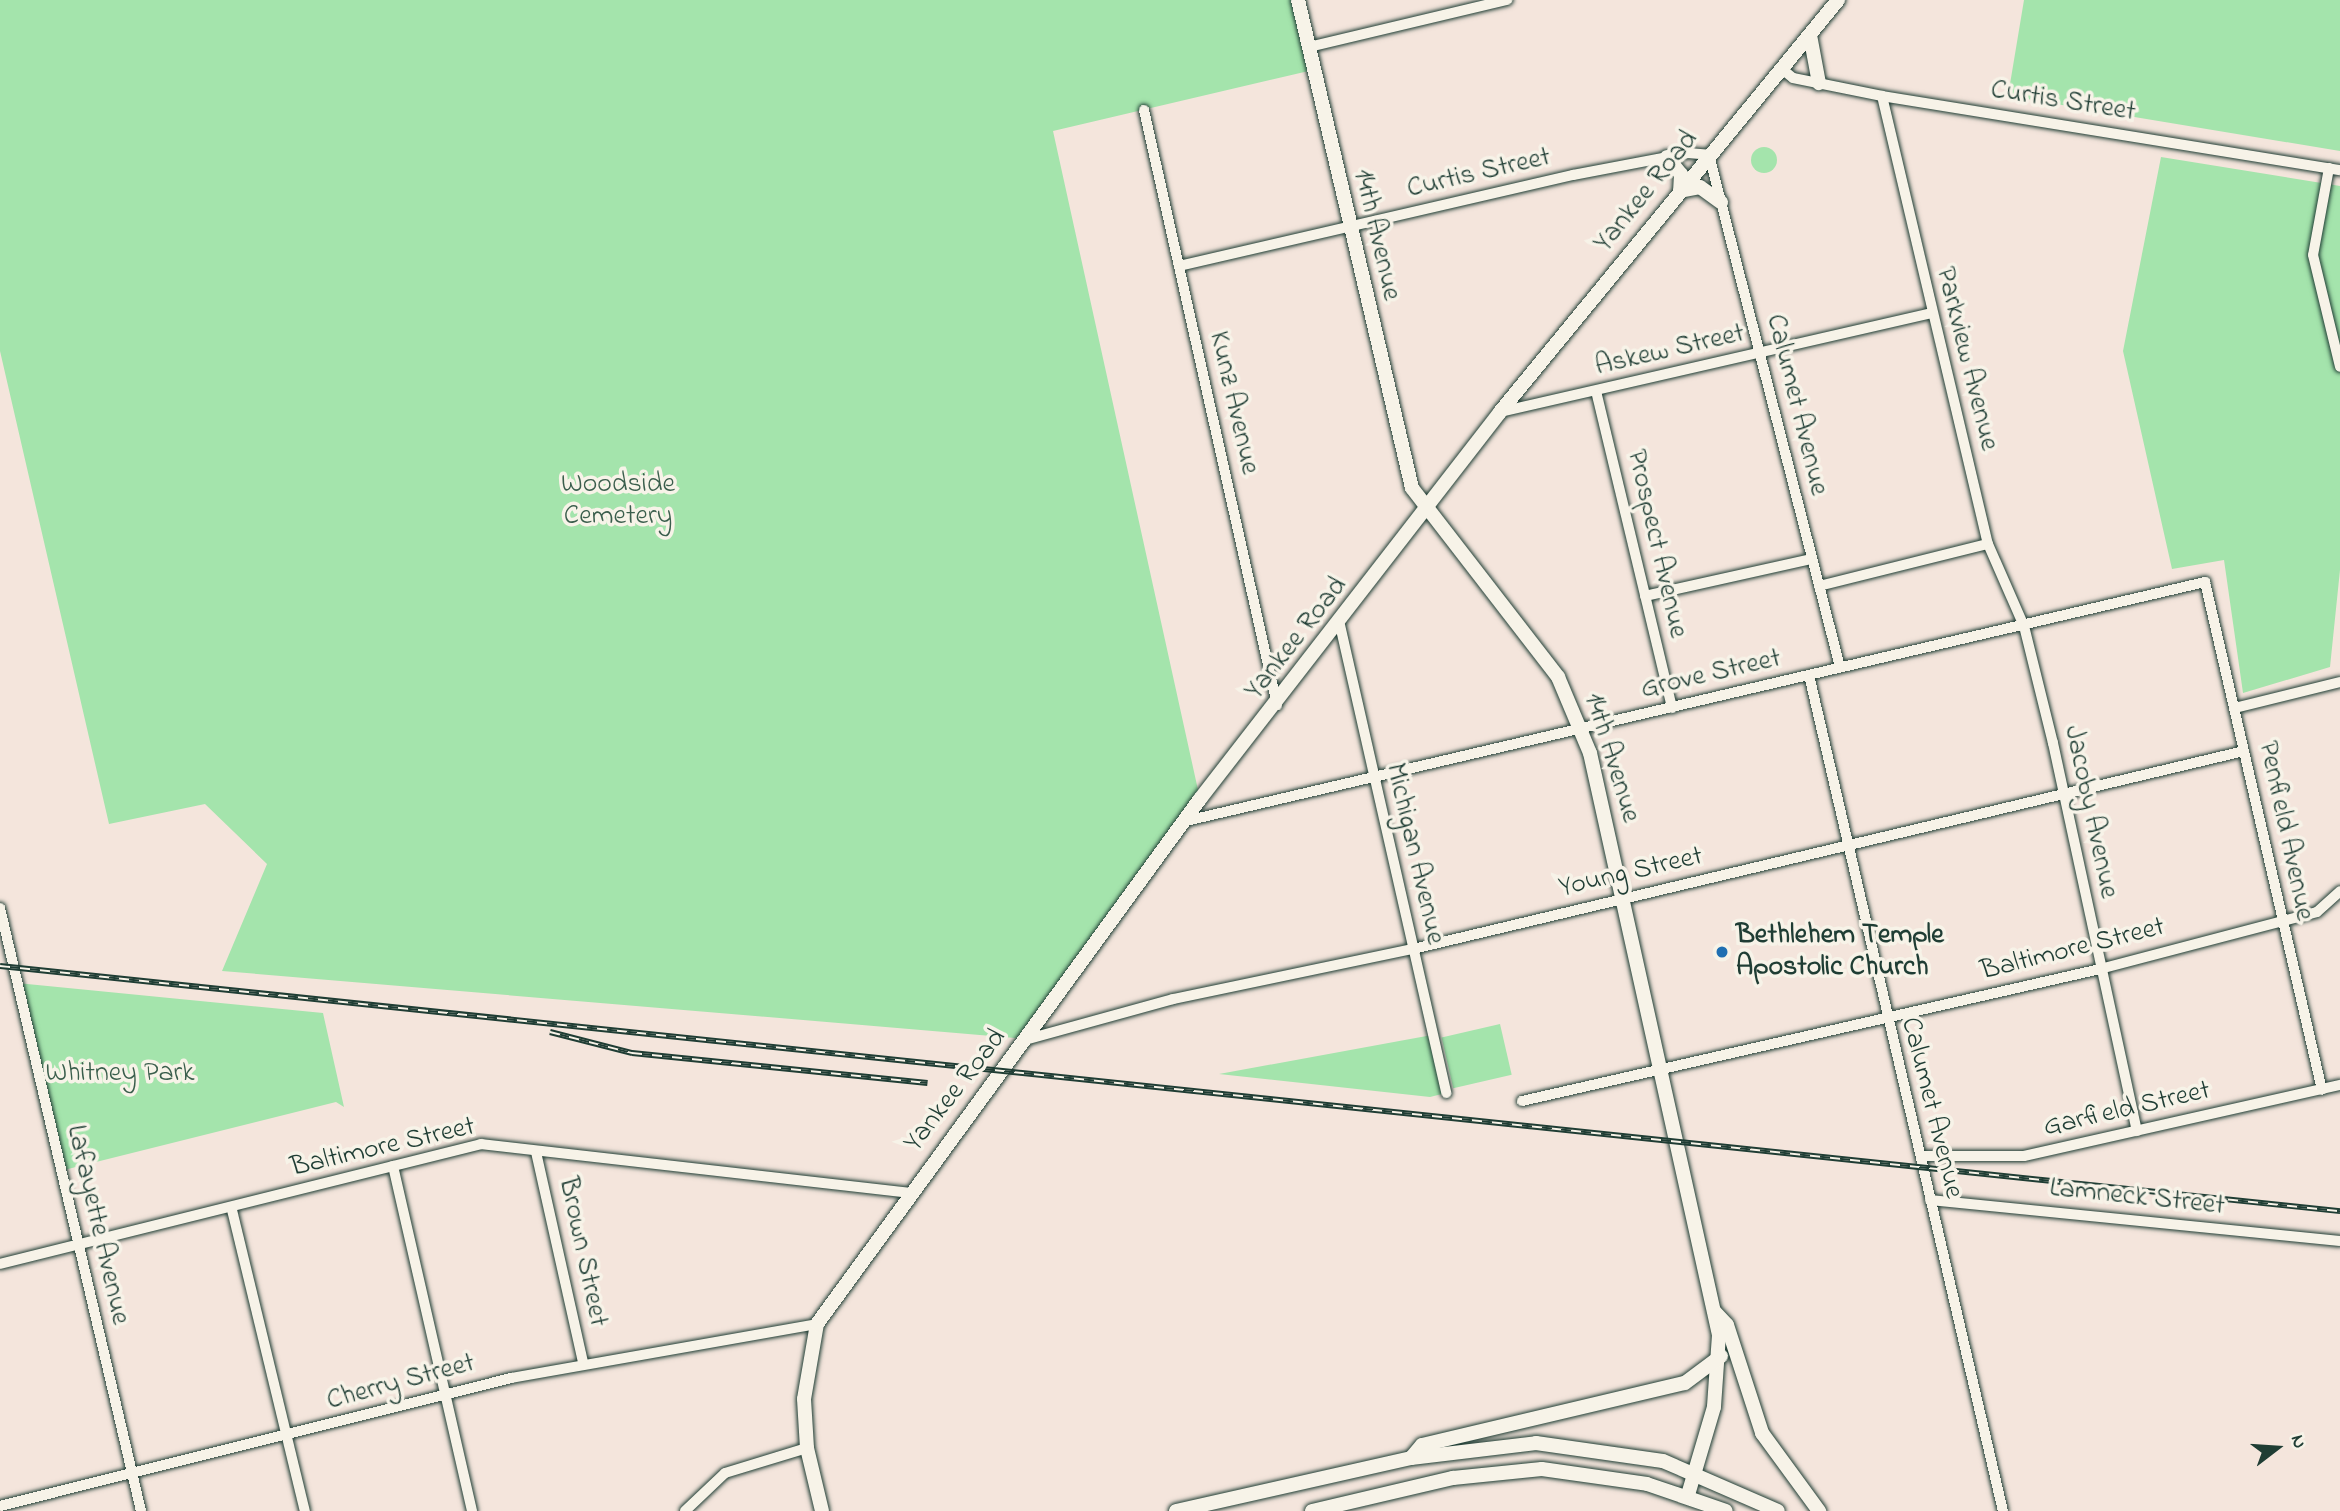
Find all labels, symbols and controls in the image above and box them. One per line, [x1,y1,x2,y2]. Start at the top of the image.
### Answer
street label: Curtis Street [1988,74,2138,130]
street label: Yankee Road [1588,124,1706,260]
street label: Curtis Street [1404,141,1554,207]
street label: 14th Avenue [1345,166,1407,304]
street label: Parkview Avenue [1927,264,2005,454]
street label: Calumet Avenue [1757,311,1835,499]
street label: Askew Street [1592,318,1748,384]
street label: Kunz Avenue [1200,328,1266,478]
street label: Prospect Avenue [1618,447,1694,641]
park label: Woodside Cemetery [561,468,675,534]
street label: Yankee Road [1239,571,1355,707]
street label: Grove Street [1638,643,1784,707]
street label: 14th Avenue [1575,689,1647,827]
street label: Jacoby Avenue [2055,722,2125,902]
street label: Penfield Avenue [2250,738,2320,924]
street label: Michigan Avenue [1377,760,1451,948]
street label: Young Street [1556,840,1706,906]
street label: Baltimore Street [1978,911,2168,989]
place label: Bethlehem Temple Apostolic Church [1736,919,1944,985]
marker: Bethlehem Temple Apostolic Church [1714,944,1730,960]
street label: Calumet Avenue [1892,1014,1970,1202]
street label: Yankee Road [898,1023,1014,1159]
park label: Whitney Park [46,1057,194,1091]
street label: Garfield Street [2040,1075,2214,1145]
street label: Baltimore Street [288,1110,478,1186]
street label: Lafayette Avenue [58,1122,136,1328]
street label: Lamneck Street [2048,1172,2226,1224]
street label: Brown Street [550,1174,614,1330]
street label: Cherry Street [323,1347,479,1419]
north arrow [2242,1413,2312,1483]
text: N [2283,1432,2312,1452]

